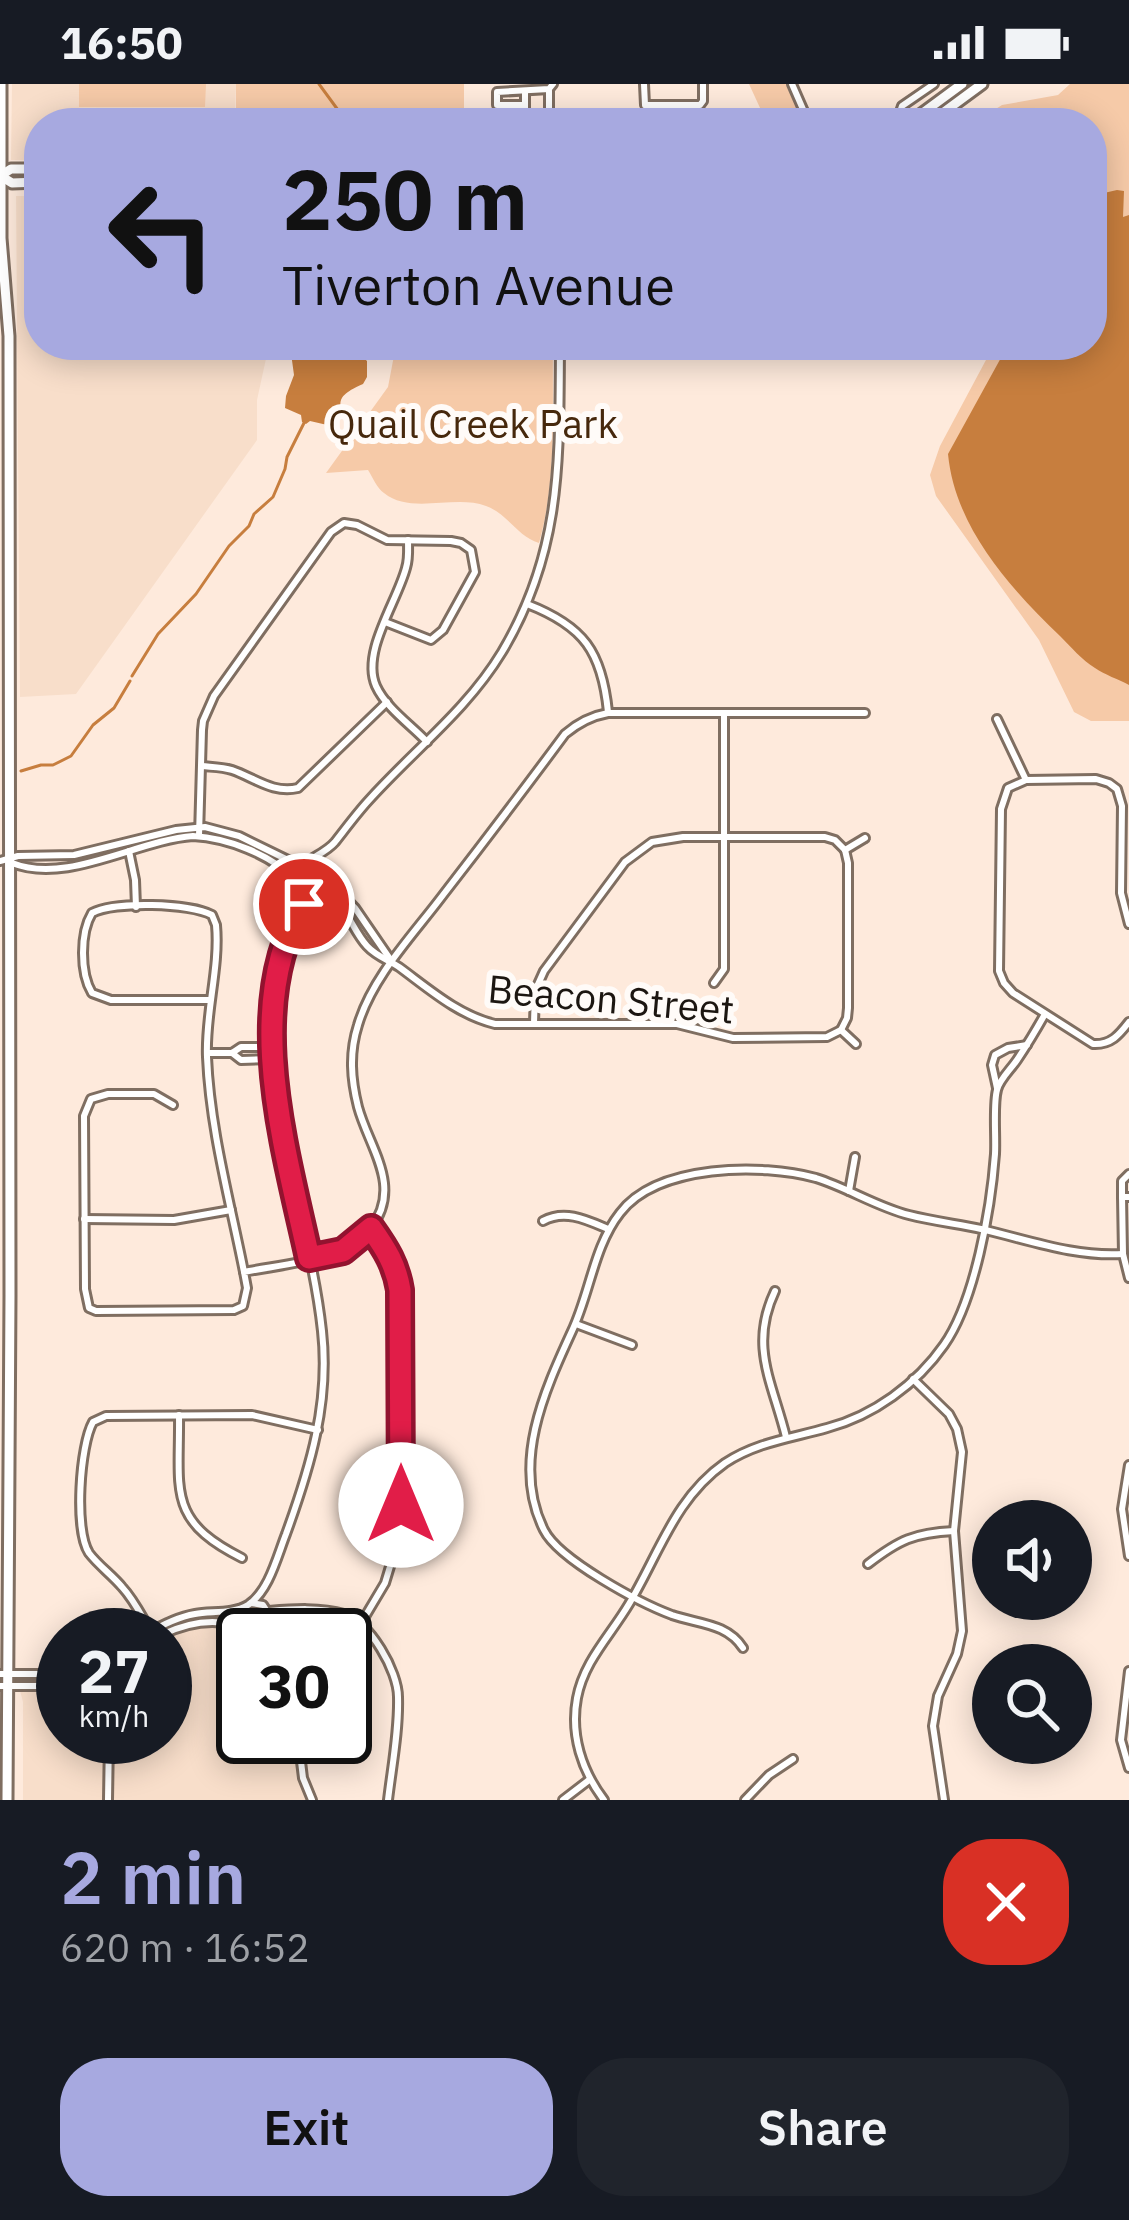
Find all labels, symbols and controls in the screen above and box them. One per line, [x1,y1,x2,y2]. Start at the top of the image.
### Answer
text: 16:50 [60,13,183,71]
text: 250 m [282,144,528,253]
icon: left [84,156,240,312]
text: Tiverton Avenue [282,250,675,320]
park label: Quail Creek Park [328,398,618,449]
pin [253,853,355,955]
icon: arrive [271,871,337,937]
street label: Beacon Street [486,962,736,1035]
position arrow [338,1442,464,1568]
map controls [972,1500,1092,1764]
button: sound [972,1500,1092,1620]
speed limit sign: 30 [216,1608,372,1764]
text: 27 [78,1631,150,1710]
button: search [972,1644,1092,1764]
text: km/h [79,1696,149,1735]
text: 2 min [60,1830,246,1924]
button: close [943,1839,1069,1965]
text: 620 m · 16:52 [60,1922,310,1973]
button: Exit [60,2058,553,2196]
button: Share [577,2058,1069,2196]

